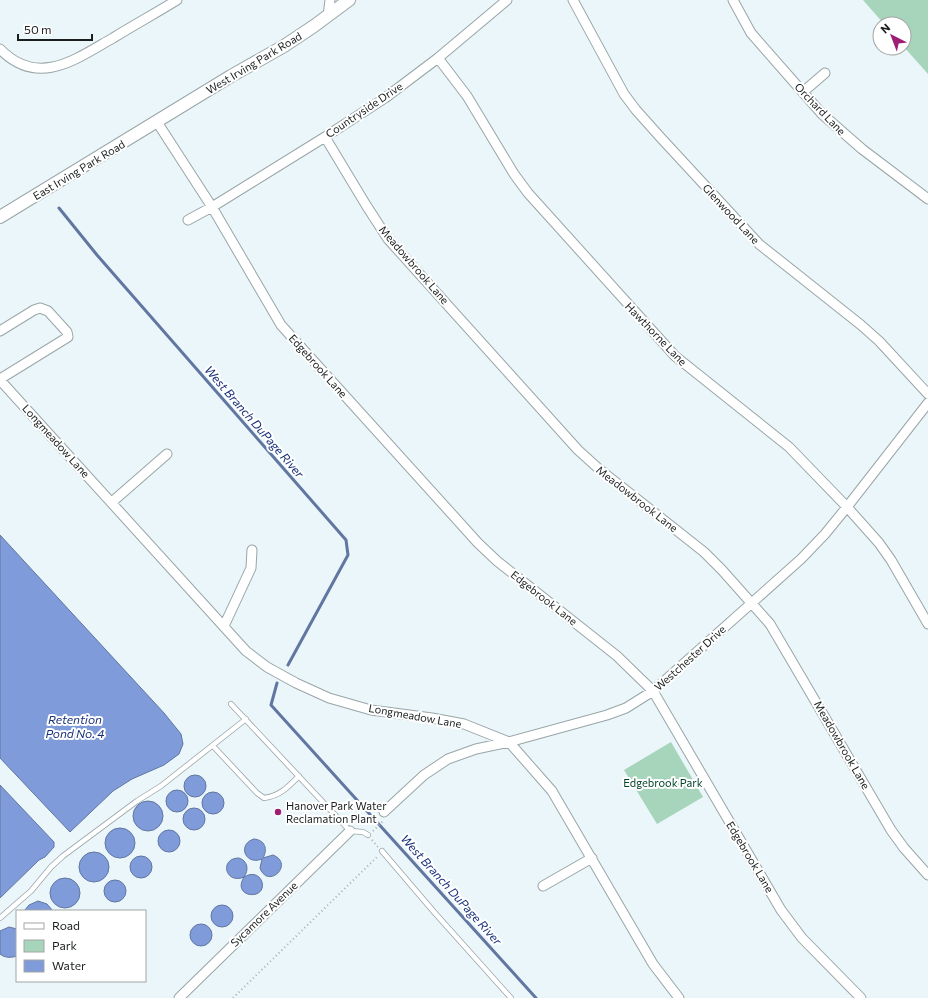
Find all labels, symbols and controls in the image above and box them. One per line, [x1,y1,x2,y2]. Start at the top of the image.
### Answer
scale bar [18,16,92,42]
north arrow [872,16,912,56]
text: N [878,21,892,36]
text: 50 m [24,22,52,36]
street label: West Irving Park Road [204,29,304,96]
street label: Countryside Drive [323,79,405,140]
street label: Orchard Lane [792,80,849,138]
street label: East Irving Park Road [30,137,127,202]
street label: Glenwood Lane [700,181,763,246]
street label: Meadowbrook Lane [377,223,452,307]
street label: Hawthorne Lane [623,299,690,368]
street label: Edgebrook Lane [287,331,350,400]
water label: West Branch DuPage River [202,362,308,481]
street label: Longmeadow Lane [20,401,93,480]
street label: Meadowbrook Lane [594,463,681,535]
street label: Edgebrook Lane [509,568,580,628]
street label: Westchester Drive [651,622,728,693]
street label: Meadowbrook Lane [812,698,873,791]
street label: Longmeadow Lane [368,701,463,730]
water label: Retention Pond No. 4 [45,712,105,740]
park label: Edgebrook Park [623,776,703,789]
place label: Hanover Park Water Reclamation Plant [286,799,387,825]
marker: Hanover Park Water Reclamation Plant [273,807,283,817]
street label: Edgebrook Lane [724,819,777,895]
water label: West Branch DuPage River [398,831,506,948]
street label: Sycamore Avenue [228,878,300,949]
legend [16,910,146,982]
text: Road [52,918,80,932]
text: Park [52,938,78,952]
text: Water [52,958,86,972]

